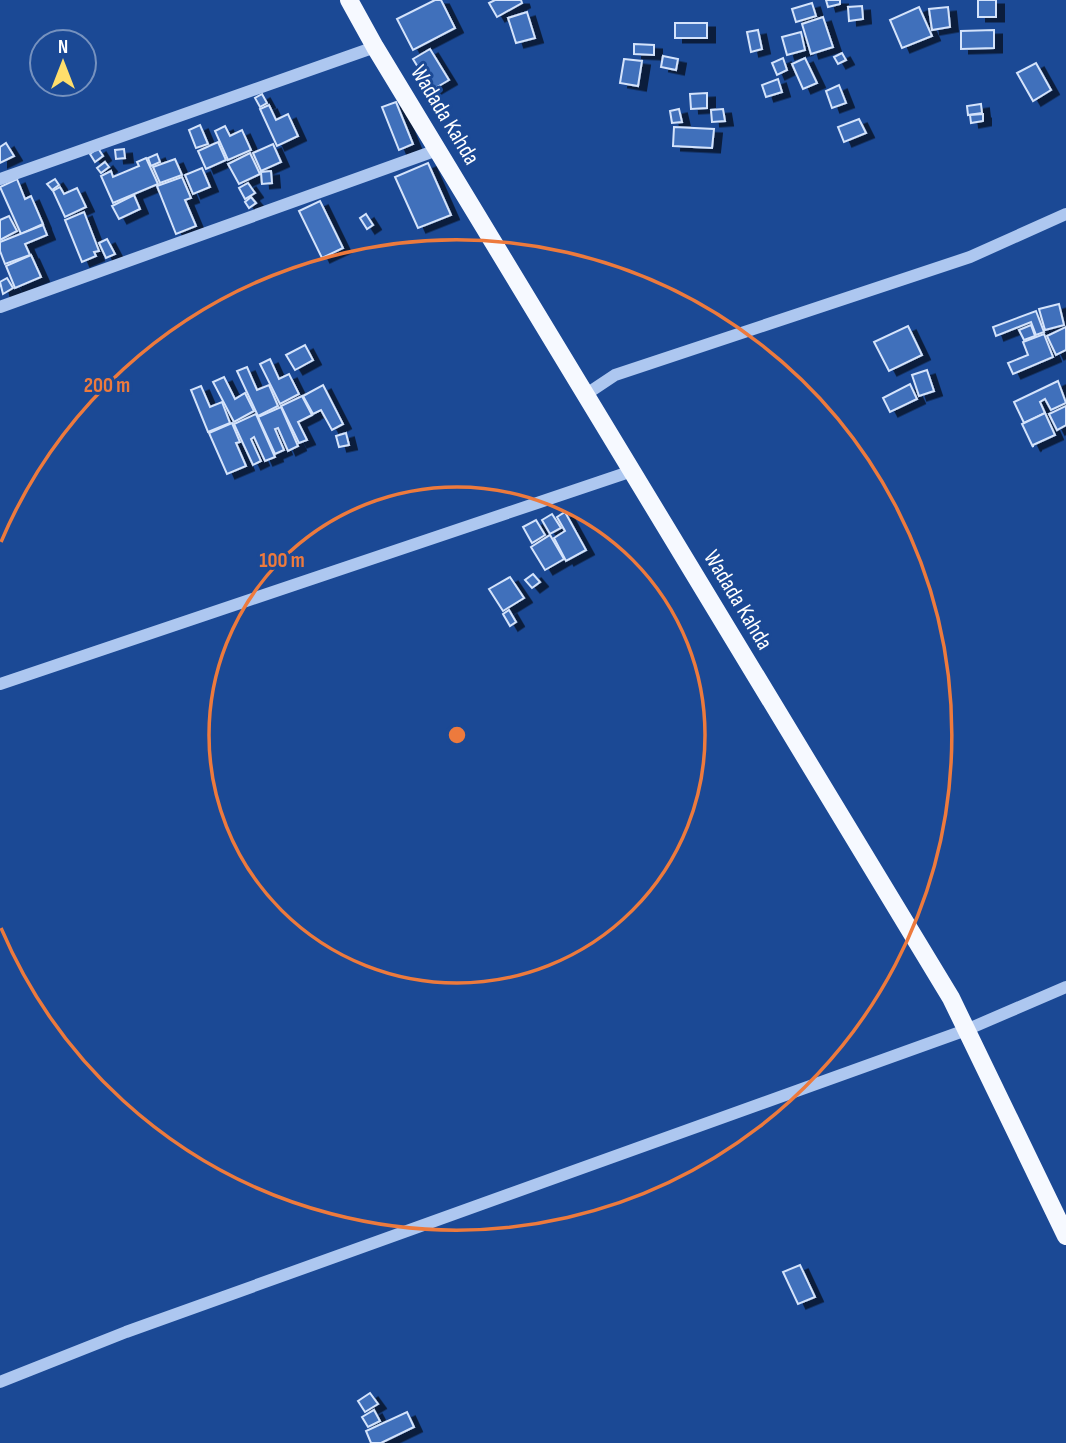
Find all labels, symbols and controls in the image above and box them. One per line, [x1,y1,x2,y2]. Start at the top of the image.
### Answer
north arrow [28,28,98,98]
text: N [58,36,68,59]
street label: Wadada Kahda [404,60,486,170]
text: 200 m [84,373,130,398]
street label: Wadada Kahda [697,545,779,655]
text: 100 m [259,548,305,573]
centre of rings [445,723,469,747]

